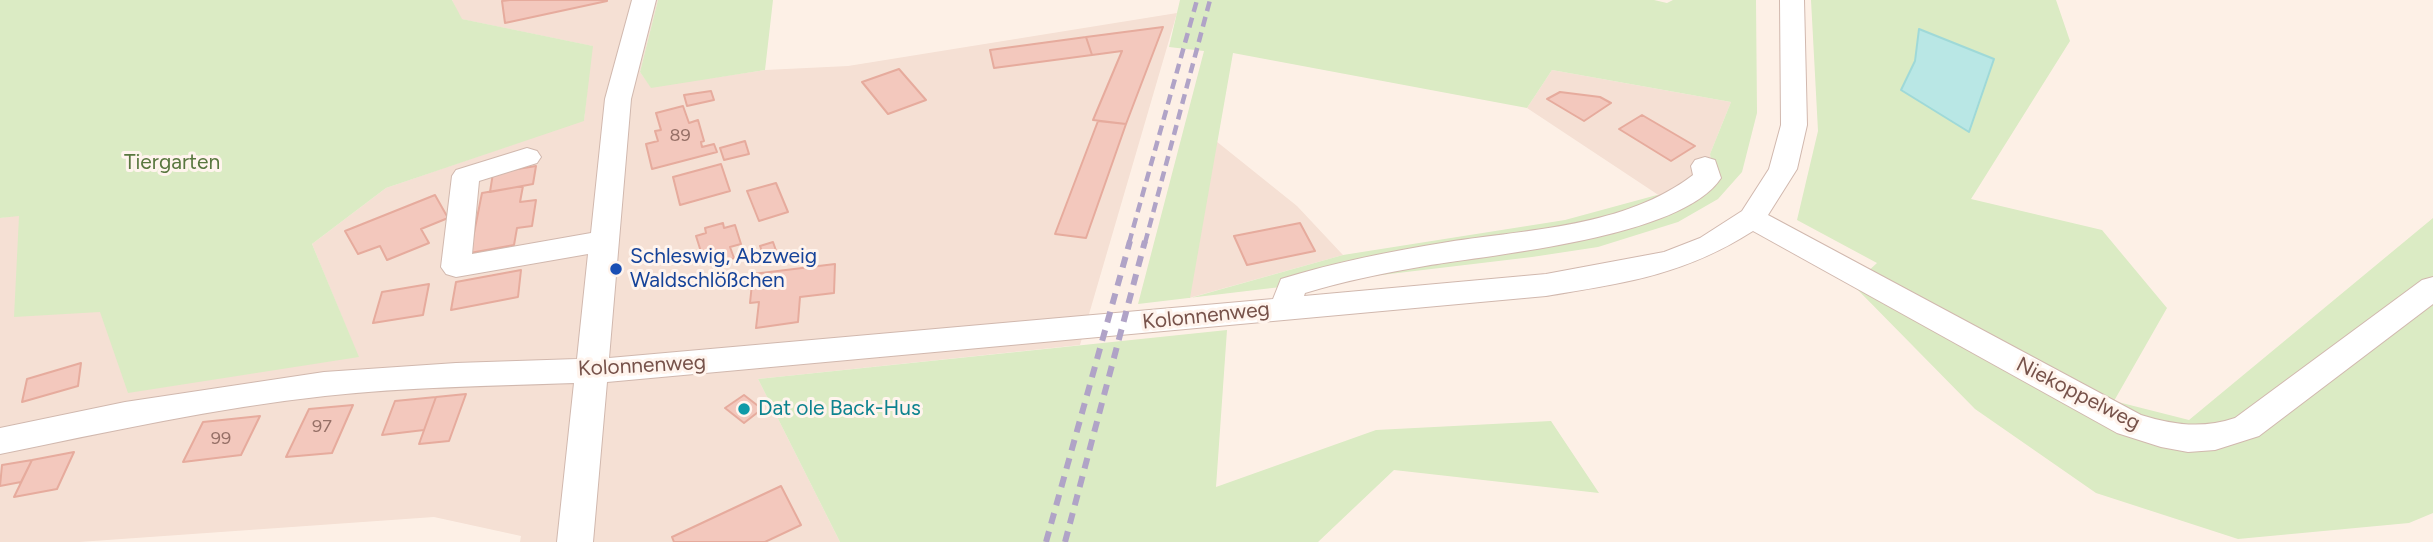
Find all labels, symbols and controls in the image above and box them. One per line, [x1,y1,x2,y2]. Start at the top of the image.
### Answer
house number: 89 [669,125,691,147]
park label: Tiergarten [124,150,220,176]
place label: Schleswig, Abzweig Waldschlößchen [630,244,817,294]
marker: Schleswig, Abzweig Waldschlößchen [608,261,624,277]
street label: Kolonnenweg [1141,297,1271,335]
street label: Kolonnenweg [577,350,707,382]
street label: Niekoppelweg [2012,352,2144,436]
place label: Dat ole Back-Hus [758,396,921,422]
marker: Dat ole Back-Hus [736,401,752,417]
house number: 97 [312,416,332,438]
house number: 99 [211,428,231,450]

